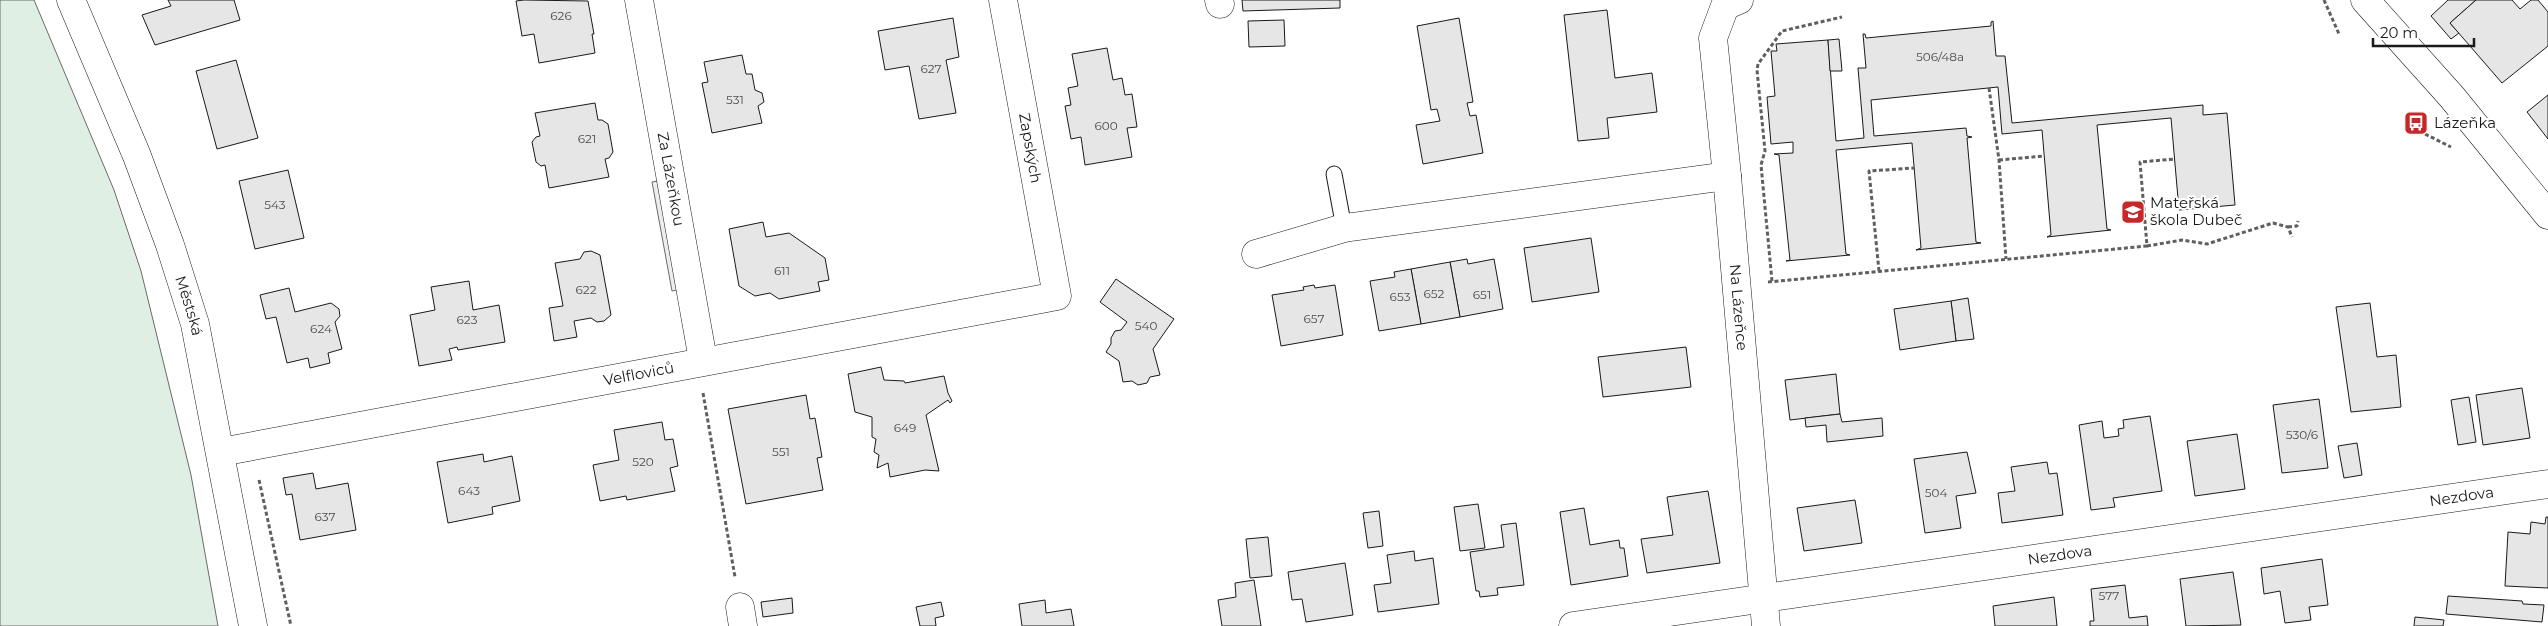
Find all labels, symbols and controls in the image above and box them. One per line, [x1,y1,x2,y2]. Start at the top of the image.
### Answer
house number: 626 [550,8,572,23]
scale bar [2373,15,2474,47]
text: 20 m [2380,23,2418,42]
house number: 506/48a [1916,49,1964,64]
house number: 627 [920,61,942,76]
house number: 531 [726,92,744,107]
bus stop icon: Lázeňka [2403,110,2429,136]
street label: Zapských [1015,111,1046,185]
place label: Lázeňka [2434,113,2496,132]
house number: 600 [1094,118,1118,133]
house number: 621 [578,131,596,146]
street label: Za Lázeňkou [654,131,689,228]
place label: Mateřská škola Dubeč [2150,193,2242,229]
house number: 543 [264,197,286,212]
school or university icon: Mateřská škola Dubeč [2120,199,2146,225]
house number: 611 [774,263,790,278]
street label: Na Lázeňce [1726,263,1752,351]
street label: Městská [171,273,207,337]
house number: 622 [576,282,597,297]
house number: 652 [1424,286,1445,301]
house number: 651 [1473,287,1491,302]
house number: 653 [1390,289,1411,304]
house number: 657 [1303,311,1325,326]
house number: 623 [457,312,478,327]
house number: 540 [1135,318,1157,333]
house number: 624 [310,321,332,336]
street label: Velfloviců [602,358,676,389]
house number: 649 [894,420,916,435]
house number: 530/6 [2286,427,2318,442]
house number: 551 [772,444,790,459]
house number: 520 [632,454,654,469]
street label: Nezdova [2428,482,2495,510]
house number: 643 [458,483,480,498]
house number: 504 [1925,485,1947,500]
house number: 637 [315,509,336,524]
street label: Nezdova [2026,541,2093,569]
house number: 577 [2099,588,2119,603]

